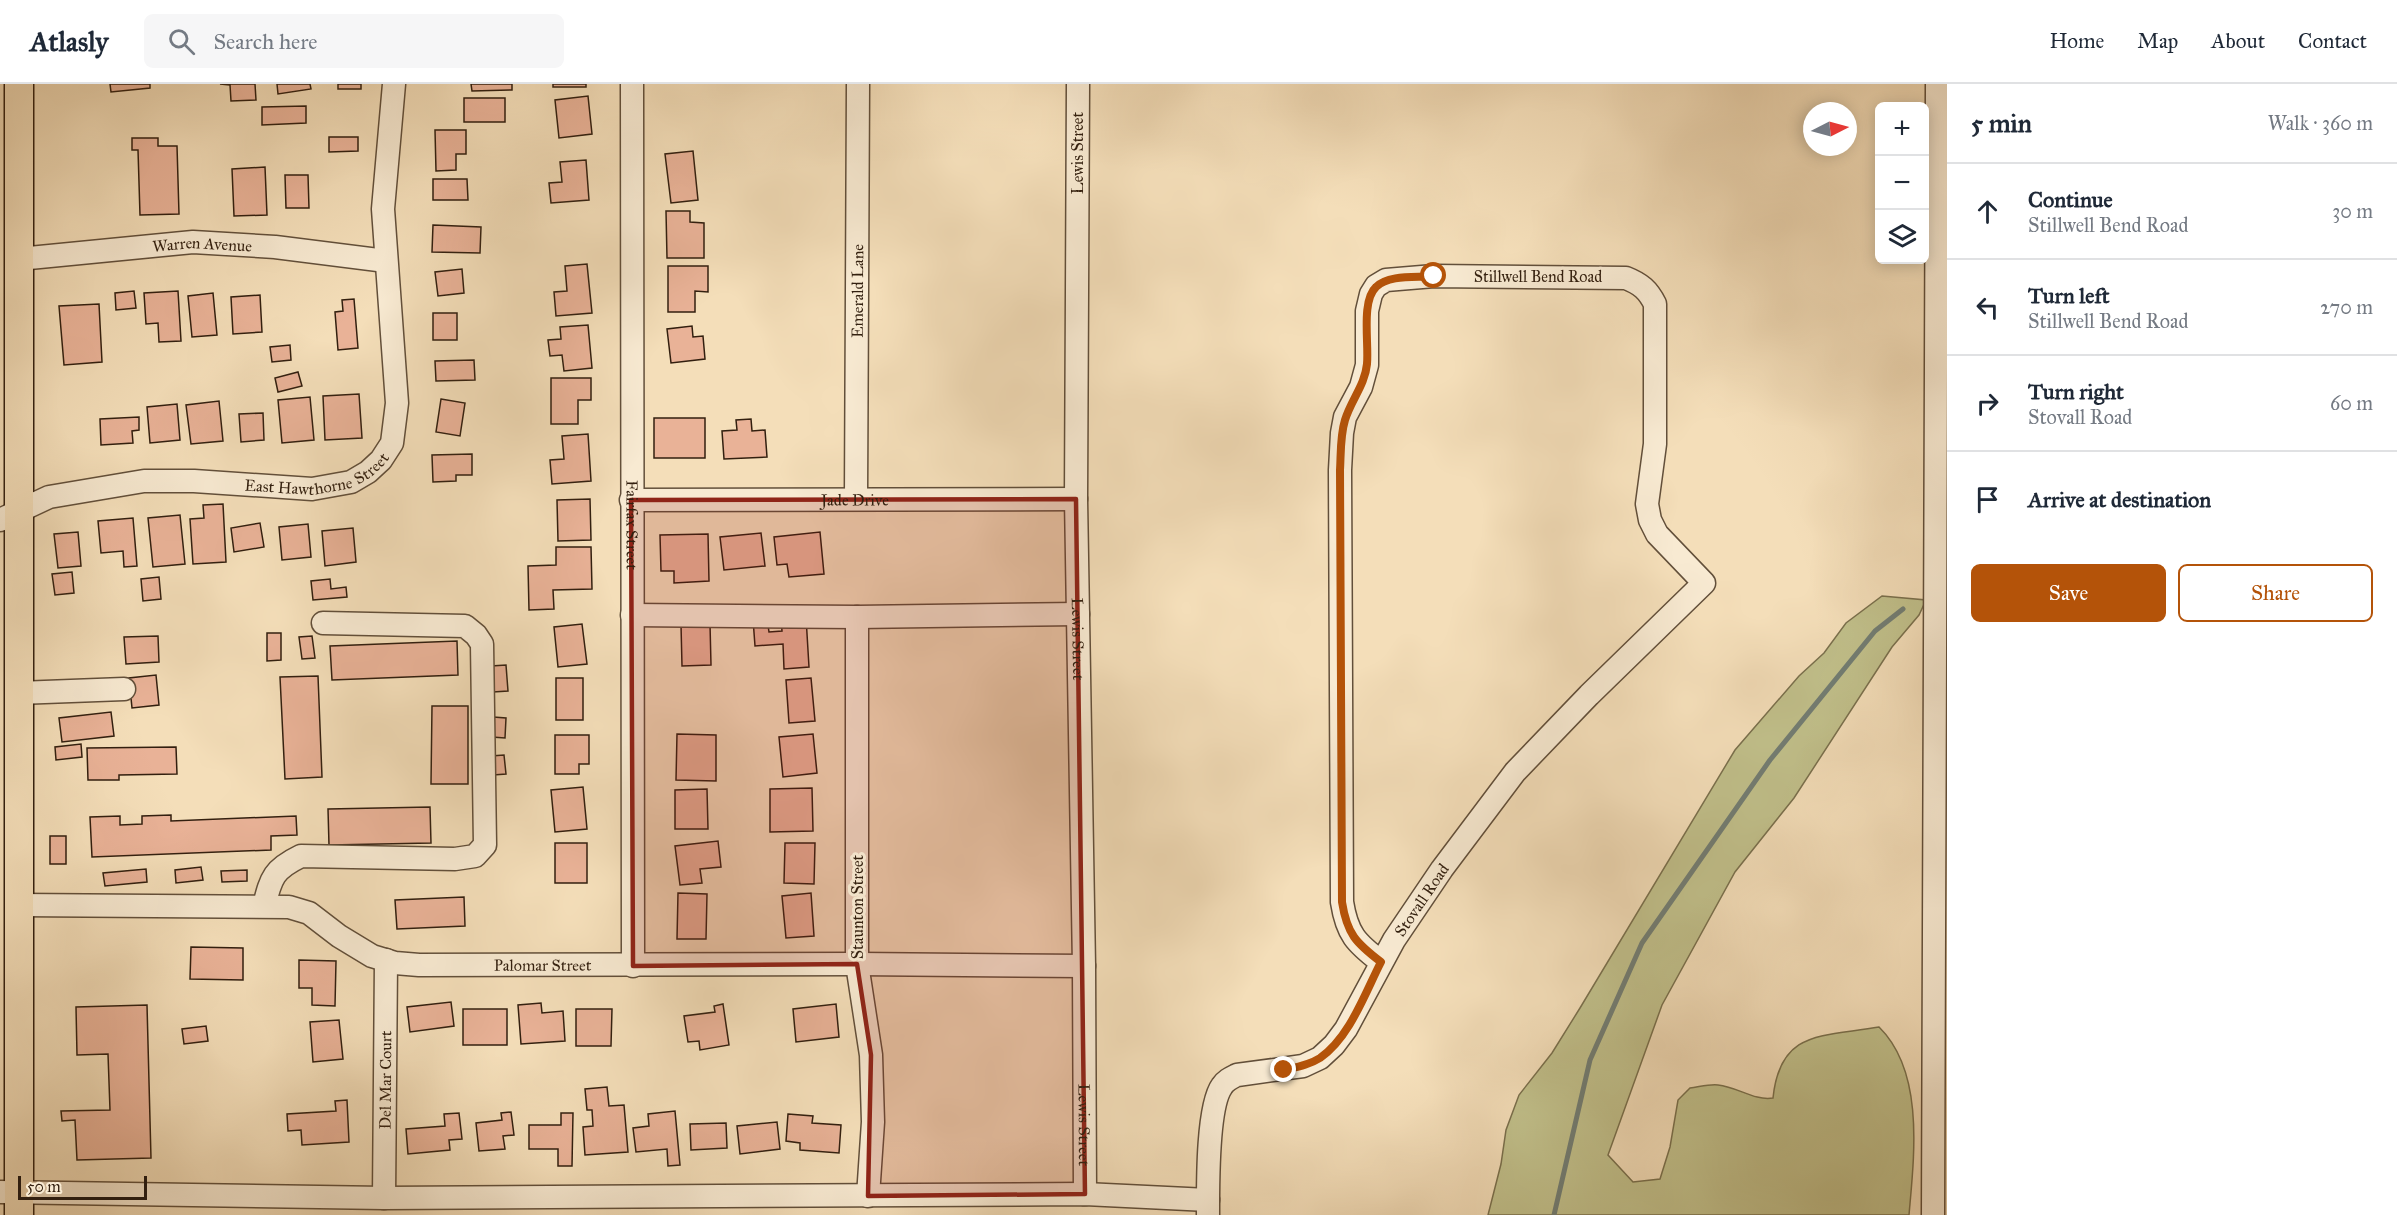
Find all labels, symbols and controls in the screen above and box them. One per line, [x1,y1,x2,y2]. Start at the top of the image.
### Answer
search box [144,14,564,68]
text: Atlasly [30,24,108,59]
icon: search [165,25,198,58]
text: Search here [213,28,317,55]
text: Home [2049,28,2104,54]
text: Map [2137,28,2178,54]
text: About [2211,28,2265,54]
text: Contact [2298,28,2367,54]
north arrow [1803,102,1857,156]
map controls [1875,102,1929,264]
button: + [1875,102,1929,156]
text: 5 min [1971,107,2032,139]
street label: Lewis Street [1068,111,1087,194]
text: Walk · 360 m [2268,111,2373,135]
button: − [1875,156,1929,210]
text: Continue [2028,186,2113,213]
icon: ahead [1971,195,2004,228]
text: 30 m [2332,199,2373,223]
button: layers [1875,210,1929,264]
text: Stillwell Bend Road [2028,213,2188,237]
street label: Warren Avenue [152,233,253,256]
street label: Emerald Lane [848,244,867,338]
route start [1420,262,1446,288]
street label: Stillwell Bend Road [1474,267,1602,286]
text: Turn left [2028,282,2110,309]
icon: left [1971,291,2004,324]
text: 270 m [2320,295,2373,319]
text: Stillwell Bend Road [2028,309,2188,333]
text: Turn right [2028,378,2124,405]
icon: right [1971,387,2004,420]
text: 60 m [2330,391,2373,415]
text: Stovall Road [2028,405,2132,429]
street label: East Hawthorne Street [244,449,393,499]
street label: Fairfax Street [622,480,642,570]
icon: arrive [1971,483,2004,516]
text: Arrive at destination [2028,486,2211,513]
street label: Jade Drive [819,490,889,511]
button: Save [1971,564,2166,622]
button: Share [2178,564,2373,622]
street label: Lewis Street [1068,598,1088,681]
street label: Staunton Street [848,854,867,959]
street label: Stovall Road [1390,860,1453,940]
street label: Palomar Street [494,956,592,975]
street label: Del Mar Court [376,1030,395,1130]
route end [1270,1056,1296,1082]
street label: Lewis Street [1075,1084,1094,1167]
scale bar [18,1173,147,1200]
text: 50 m [27,1177,61,1196]

